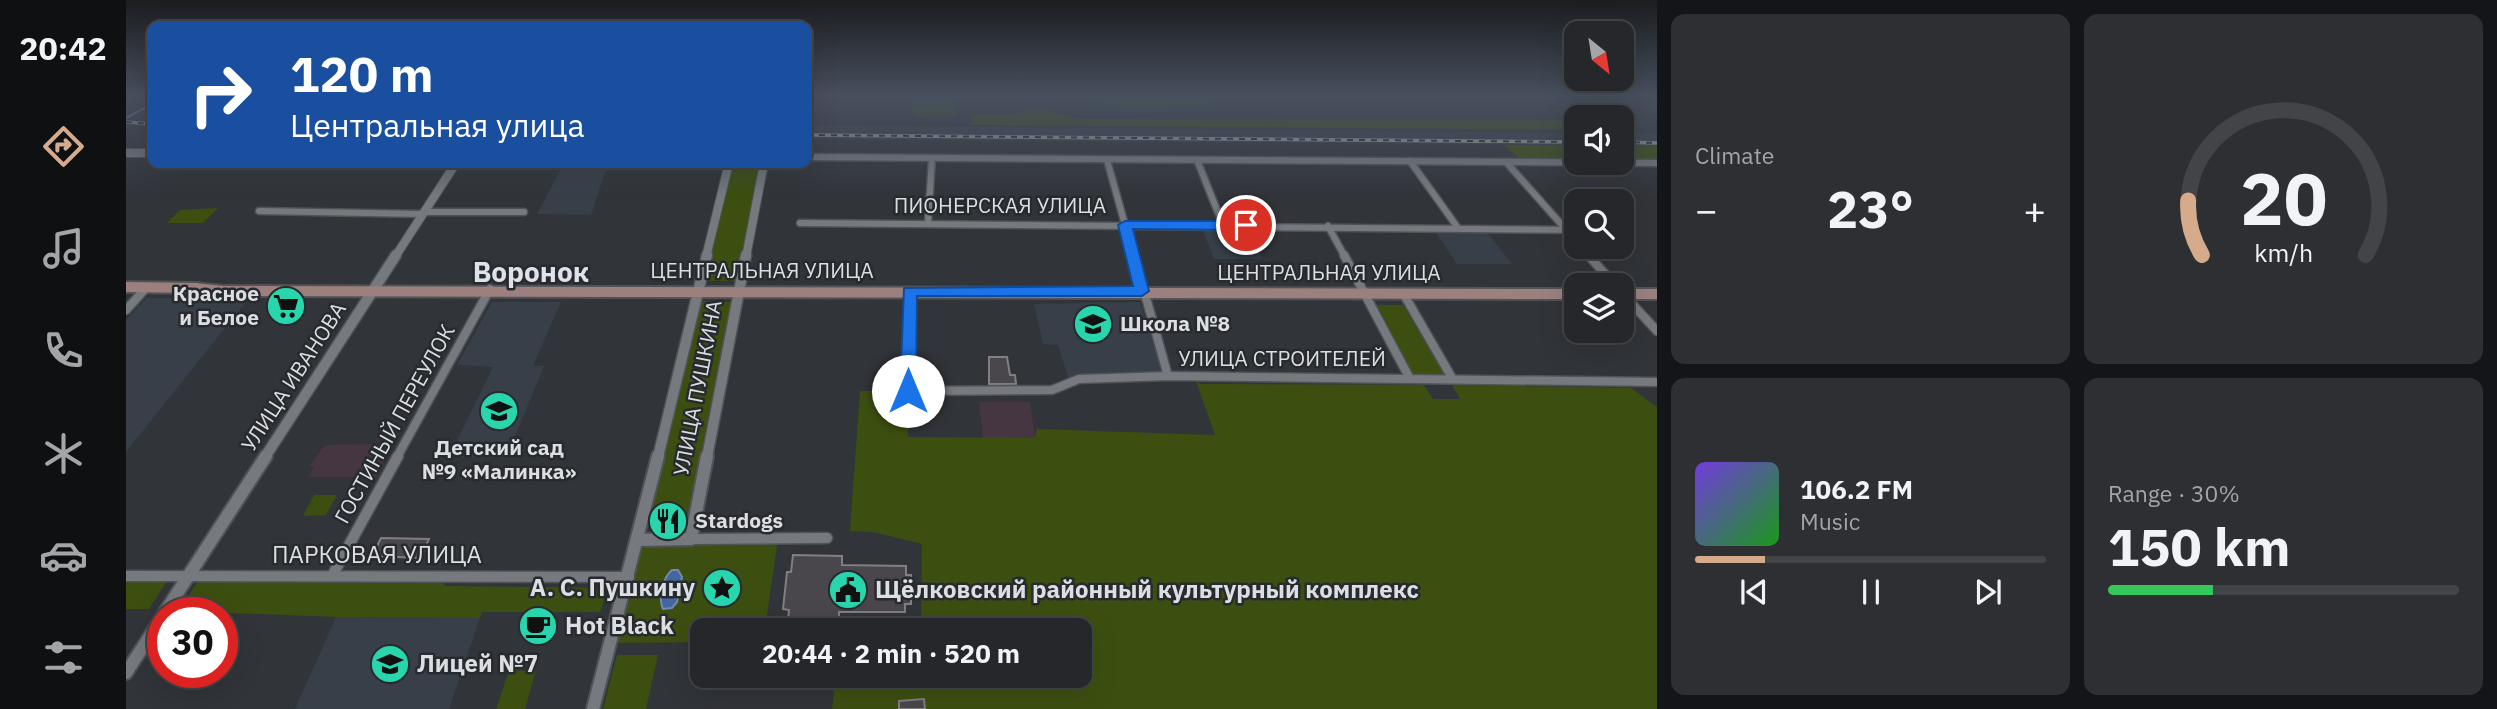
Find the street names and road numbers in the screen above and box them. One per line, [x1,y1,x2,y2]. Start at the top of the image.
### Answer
street label: ПИОНЕРСКАЯ УЛИЦА [894,191,1106,219]
street label: ЦЕНТРАЛЬНАЯ УЛИЦА [650,256,874,284]
street label: ЦЕНТРАЛЬНАЯ УЛИЦА [1217,258,1441,286]
street label: УЛИЦА ИВАНОВА [234,296,352,457]
street label: УЛИЦА ПУШКИНА [666,297,728,478]
street label: ГОСТИНЫЙ ПЕРЕУЛОК [328,319,461,528]
street label: УЛИЦА СТРОИТЕЛЕЙ [1178,344,1386,372]
street label: ПАРКОВАЯ УЛИЦА [272,538,482,570]

